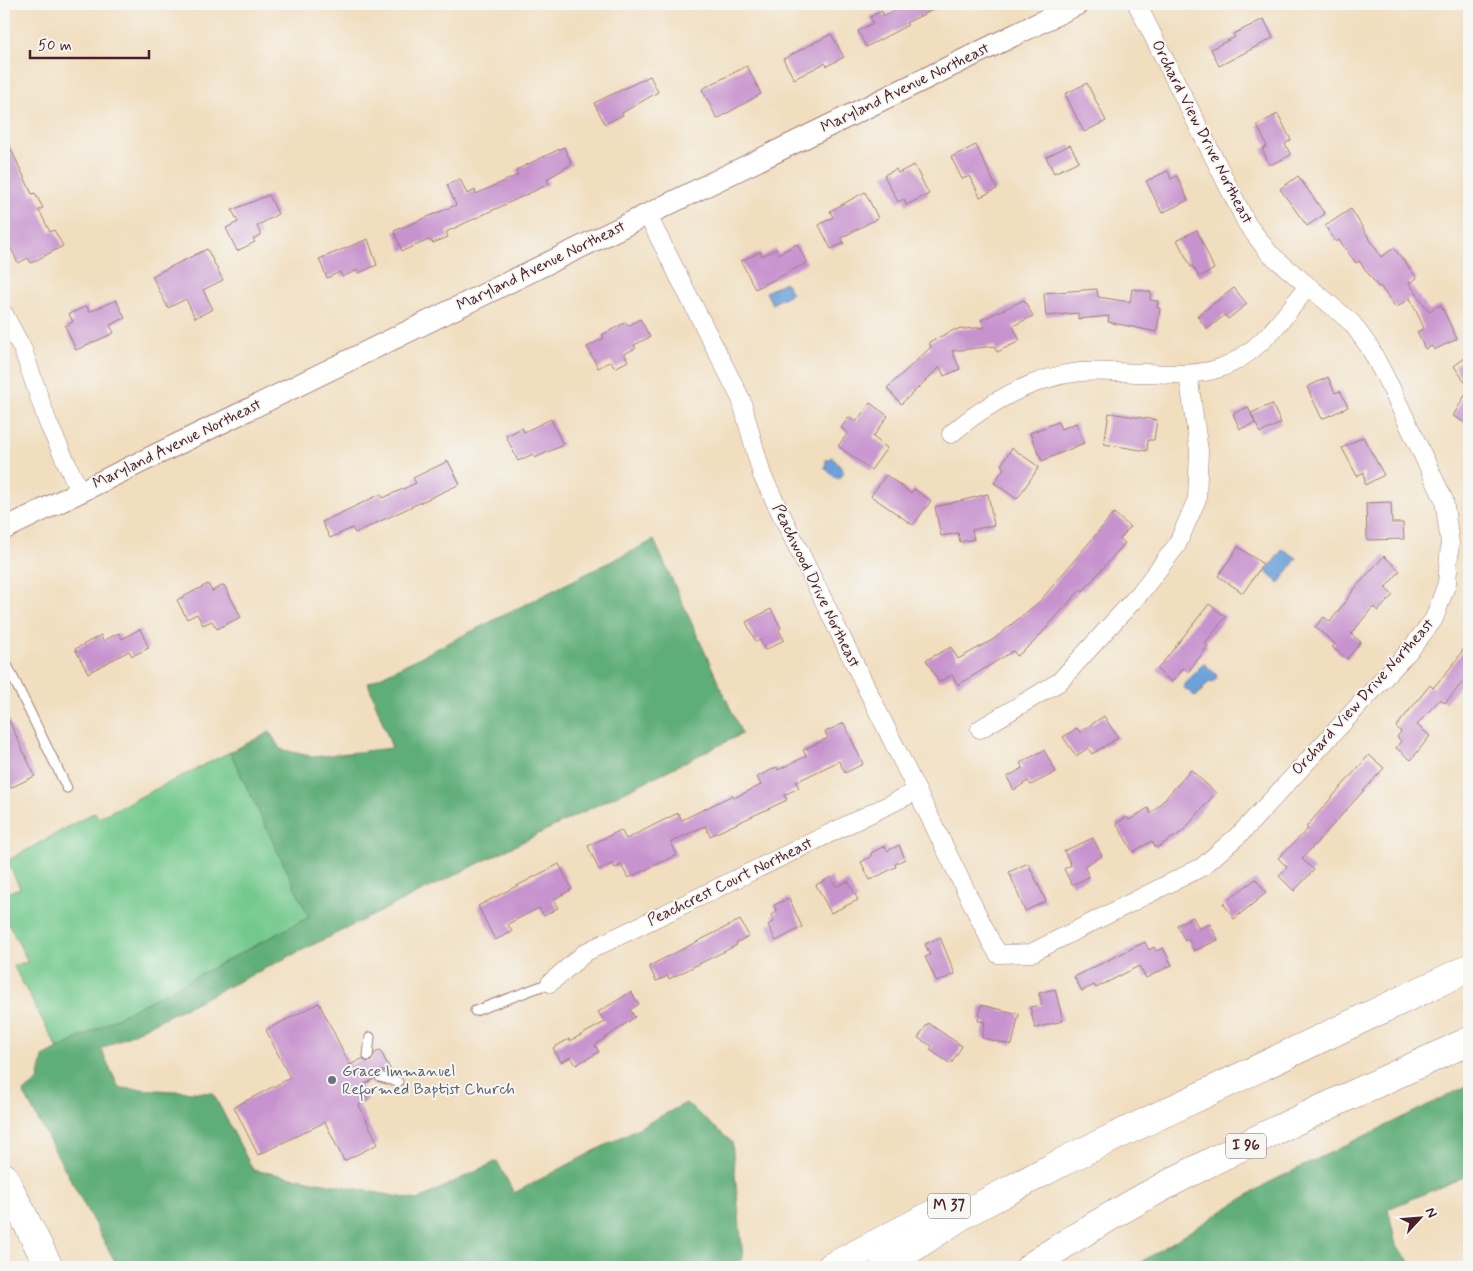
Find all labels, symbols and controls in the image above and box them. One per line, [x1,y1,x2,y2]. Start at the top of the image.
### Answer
scale bar [30,28,149,60]
text: 50 m [38,36,72,56]
street label: Orchard View Drive Northeast [1146,37,1258,227]
street label: Maryland Avenue Northeast [817,38,993,138]
street label: Maryland Avenue Northeast [453,216,629,316]
street label: Maryland Avenue Northeast [89,394,265,494]
street label: Peachwood Drive Northeast [767,501,865,671]
street label: Orchard View Drive Northeast [1287,614,1439,780]
street label: Peachcrest Court Northeast [644,833,816,931]
place label: Grace Immanuel Reformed Baptist Church [342,1061,515,1102]
marker: Grace Immanuel Reformed Baptist Church [326,1074,338,1086]
road number: I 96 [1226,1134,1266,1158]
road number: M 37 [928,1194,970,1218]
north arrow [1396,1194,1446,1244]
text: N [1421,1205,1441,1221]

